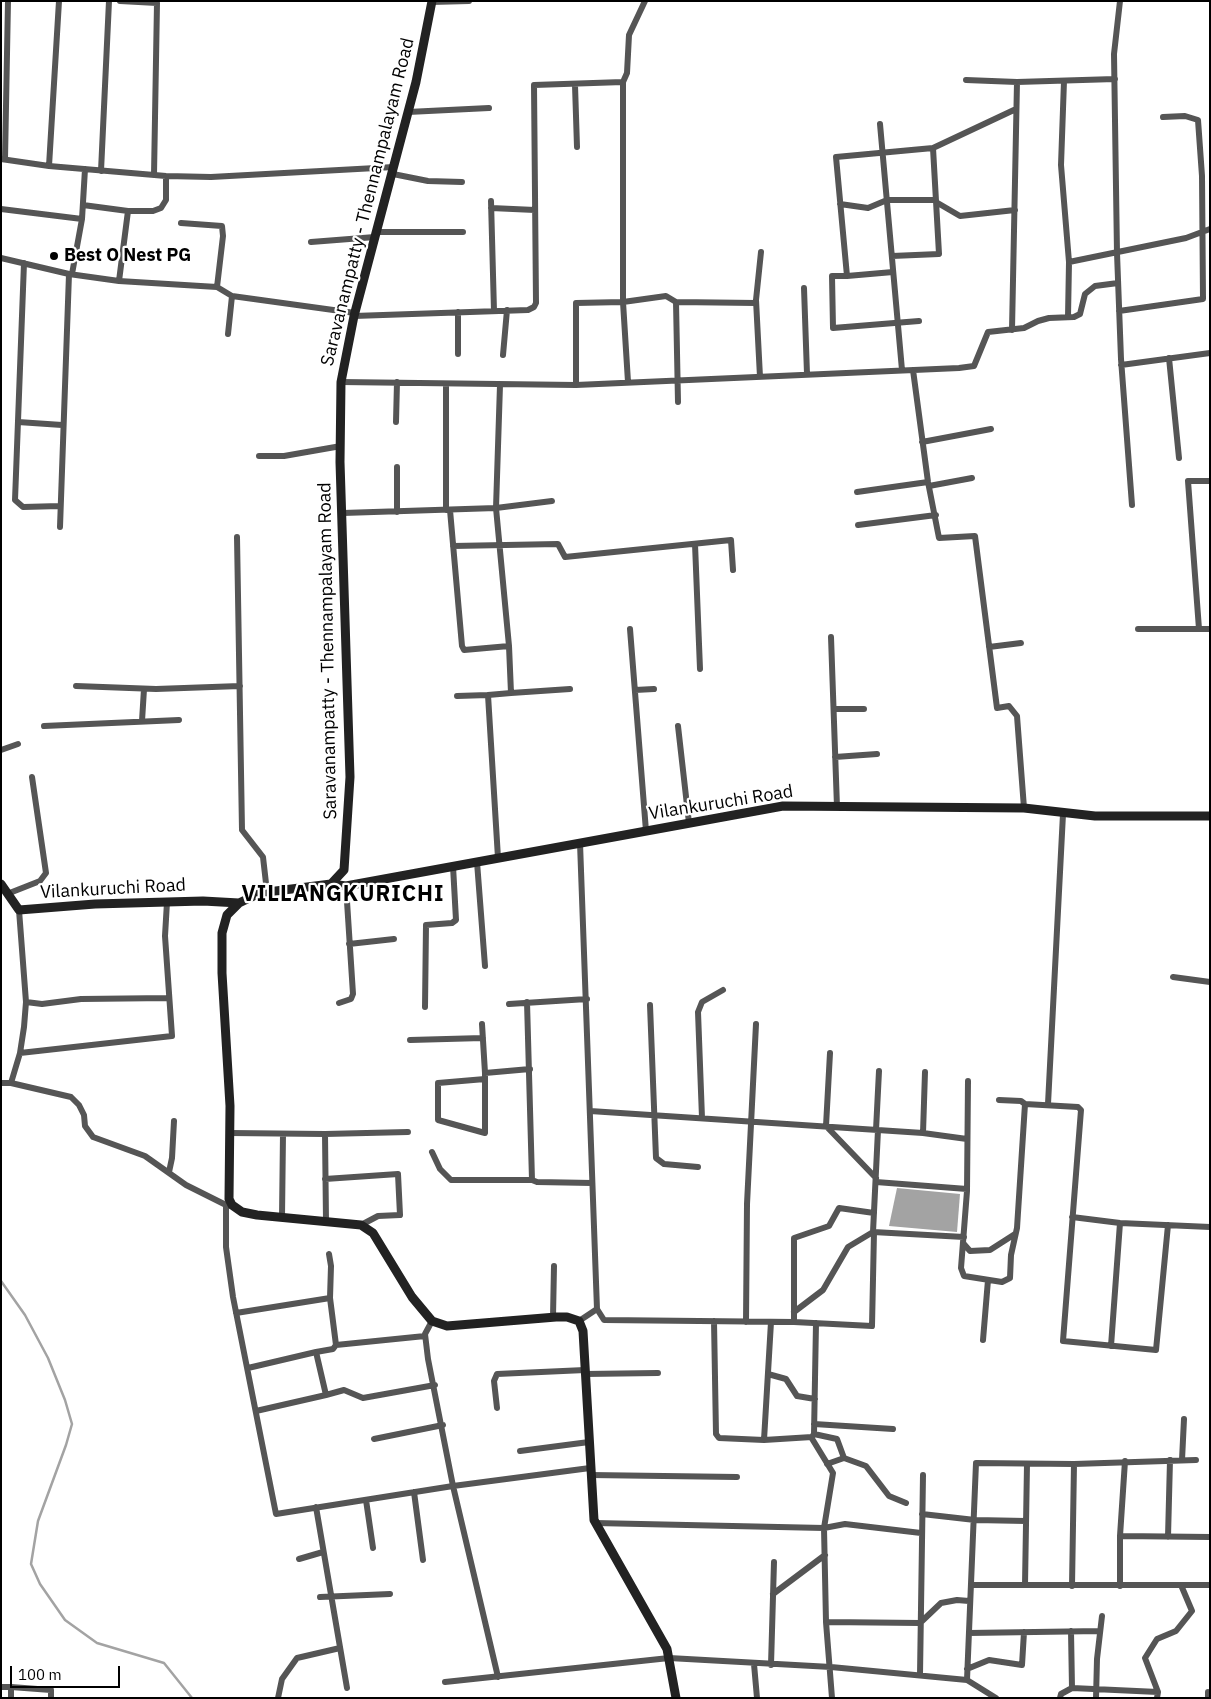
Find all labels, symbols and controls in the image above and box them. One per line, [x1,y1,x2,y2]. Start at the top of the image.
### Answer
street label: Saravanampatty - Thennampalayam Road [317,36,419,368]
place label: Best O Nest PG [64,245,191,267]
marker: Best O Nest PG [48,250,60,262]
street label: Saravanampatty - Thennampalayam Road [314,482,342,820]
street label: Vilankuruchi Road [647,781,795,825]
street label: Vilankuruchi Road [40,874,186,904]
district label: VILLANGKURICHI [240,882,446,908]
scale bar [12,1656,122,1688]
text: 100 m [18,1665,62,1684]

